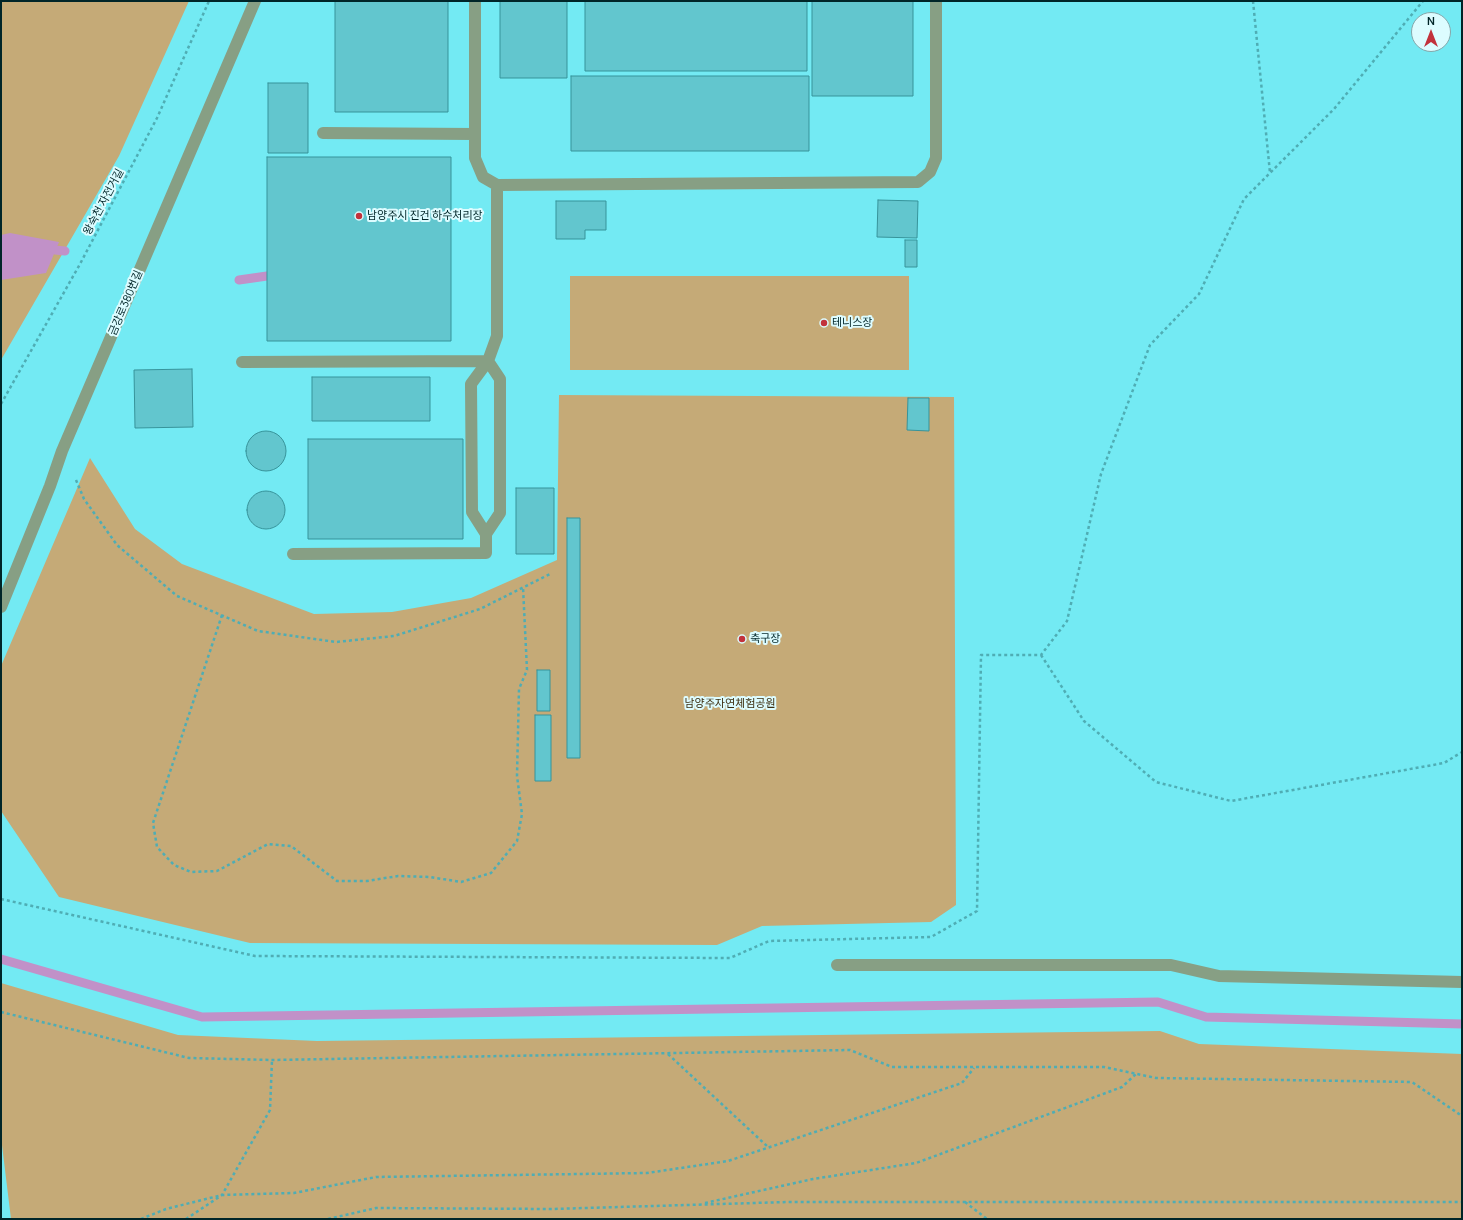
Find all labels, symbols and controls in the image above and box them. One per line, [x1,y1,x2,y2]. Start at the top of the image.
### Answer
north arrow [1411,12,1451,52]
text: N [1427,13,1435,28]
street label: 왕숙천 자전거길 [81,167,127,237]
place label: 남양주시 진건 하수처리장 [367,209,483,223]
marker: 남양주시 진건 하수처리장 [354,211,364,221]
street label: 금강로380번길 [106,268,146,338]
place label: 테니스장 [832,316,872,330]
marker: 테니스장 [819,318,829,328]
place label: 축구장 [750,632,780,646]
marker: 축구장 [737,634,747,644]
park label: 남양주자연체험공원 [684,697,776,711]

